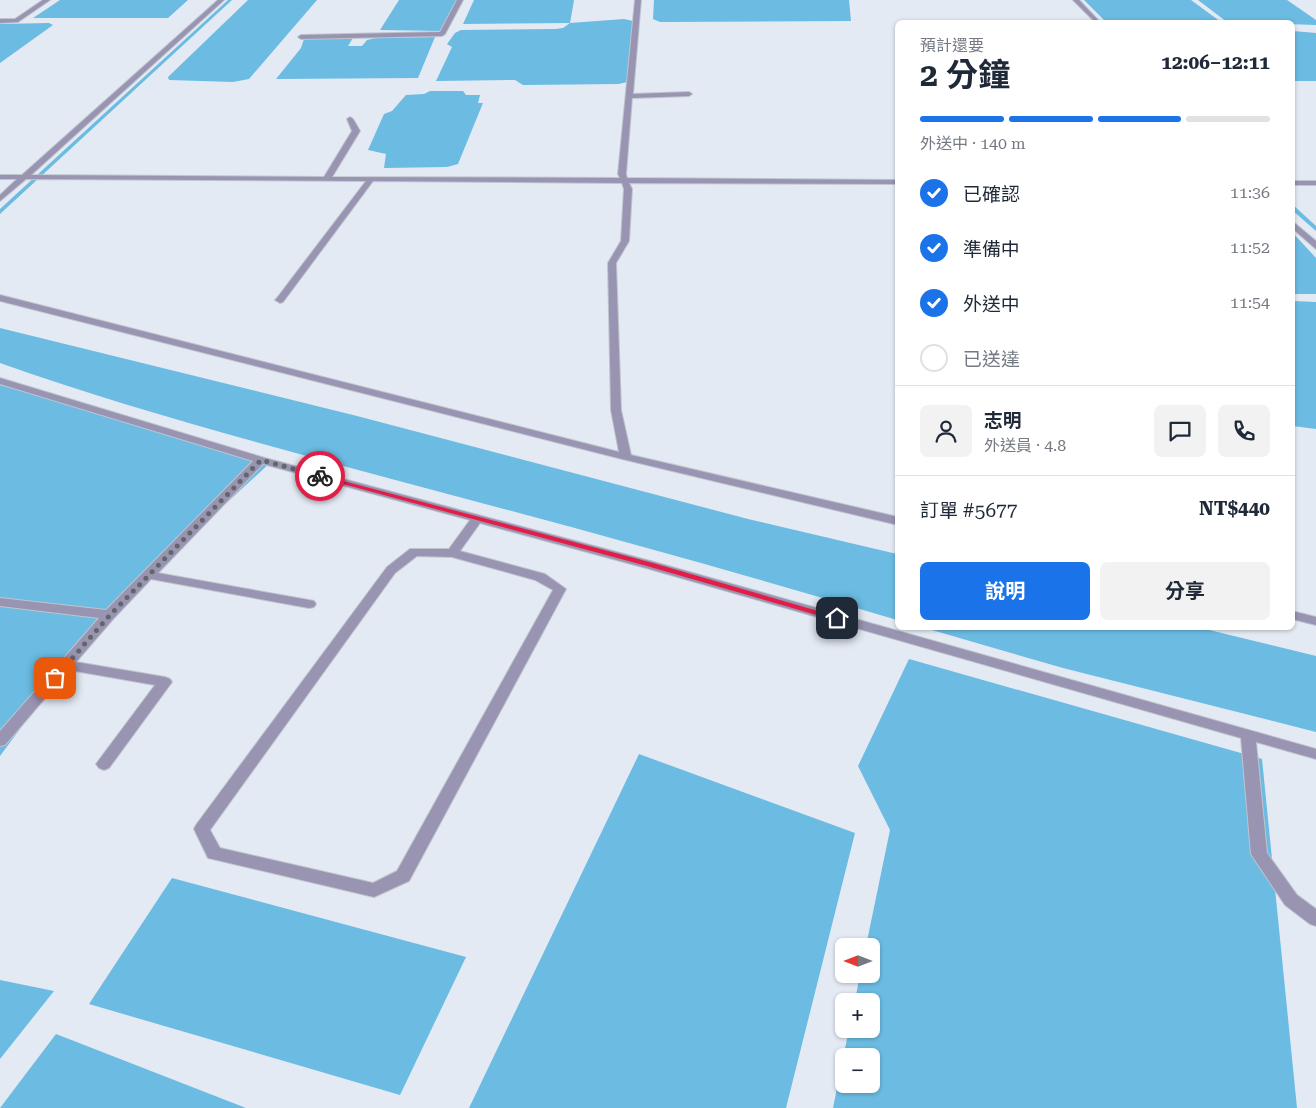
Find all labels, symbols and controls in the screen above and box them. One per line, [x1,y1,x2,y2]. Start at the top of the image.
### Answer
text: 預計還要 [920,36,984,55]
text: 12:06–12:11 [1161,51,1270,74]
text: 2 分鐘 [920,56,1010,94]
text: 外送中 · 140 m [920,134,1026,153]
icon: check [920,179,948,207]
text: 已確認 [963,183,1020,206]
text: 11:36 [1230,183,1270,202]
icon: check [920,234,948,262]
text: 準備中 [963,238,1020,261]
text: 11:52 [1230,238,1270,257]
icon: check [920,289,948,317]
text: 外送中 [963,293,1020,316]
text: 11:54 [1230,293,1270,312]
text: 已送達 [963,348,1020,371]
button: person [920,405,972,457]
button: chat [1154,405,1206,457]
button: phone [1218,405,1270,457]
text: 志明 [984,409,1022,432]
text: 外送員 · 4.8 [984,436,1066,455]
courier [295,451,345,501]
icon: bike [306,462,334,490]
text: NT$440 [1199,497,1270,520]
text: 訂單 #5677 [920,499,1017,522]
button: 說明 [920,562,1090,620]
button: 分享 [1100,562,1270,620]
pin [816,597,858,639]
icon: home [823,604,851,632]
pin [34,657,76,699]
icon: bag [41,664,69,692]
north arrow [835,938,880,982]
map controls [835,938,880,1093]
button: + [835,993,880,1038]
button: − [835,1048,880,1093]

